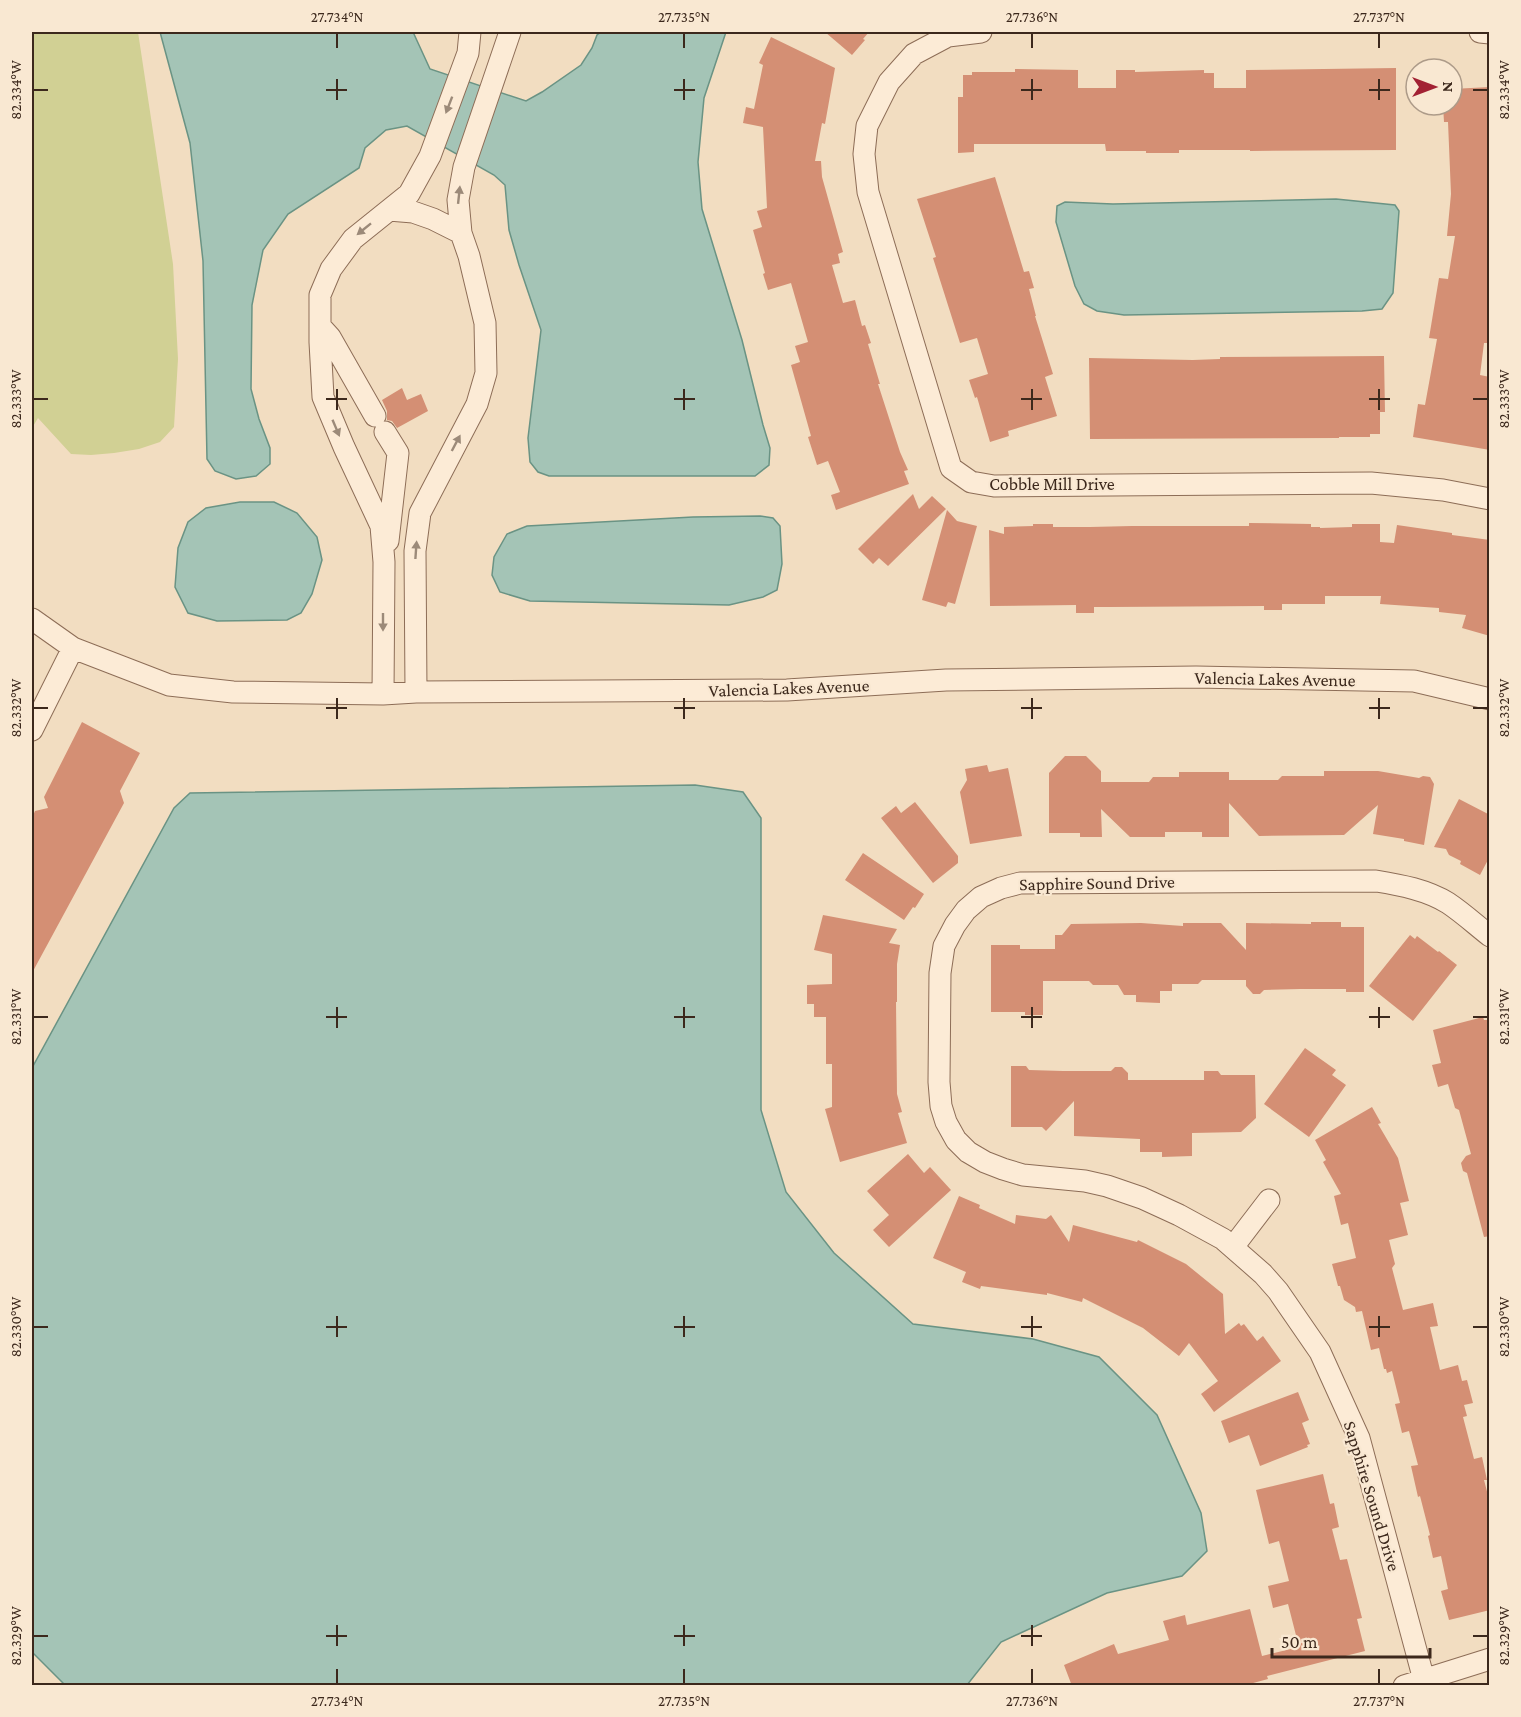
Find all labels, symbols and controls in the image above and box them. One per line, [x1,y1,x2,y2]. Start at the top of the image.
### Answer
text: 27.734°N [311,9,363,25]
text: 27.735°N [658,9,710,25]
text: 27.736°N [1006,9,1058,25]
text: 27.737°N [1353,9,1405,25]
north arrow [1404,57,1464,117]
text: 82.334°W [8,60,24,120]
text: 82.334°W [1496,60,1512,120]
text: N [1440,82,1457,93]
one-way arrow [444,96,453,114]
one-way arrow [455,185,464,204]
one-way arrow [356,223,372,236]
text: 82.333°W [8,369,24,428]
text: 82.333°W [1496,369,1512,428]
one-way arrow [331,420,341,438]
one-way arrow [451,434,461,451]
street label: Cobble Mill Drive [989,474,1115,494]
one-way arrow [411,540,421,559]
one-way arrow [379,613,388,632]
street label: Valencia Lakes Avenue [1194,668,1356,690]
street label: Valencia Lakes Avenue [708,675,870,701]
text: 82.332°W [8,678,24,737]
text: 82.332°W [1496,678,1512,737]
street label: Sapphire Sound Drive [1019,872,1175,894]
text: 82.331°W [8,989,24,1045]
text: 82.331°W [1496,989,1512,1045]
text: 82.330°W [8,1297,24,1357]
text: 82.330°W [1496,1297,1512,1357]
street label: Sapphire Sound Drive [1340,1419,1404,1574]
text: 82.329°W [8,1606,24,1666]
text: 82.329°W [1496,1606,1512,1666]
scale bar [1272,1621,1430,1659]
text: 50 m [1281,1632,1318,1652]
text: 27.734°N [311,1693,363,1709]
text: 27.735°N [658,1693,710,1709]
text: 27.736°N [1006,1693,1058,1709]
text: 27.737°N [1353,1693,1405,1709]

